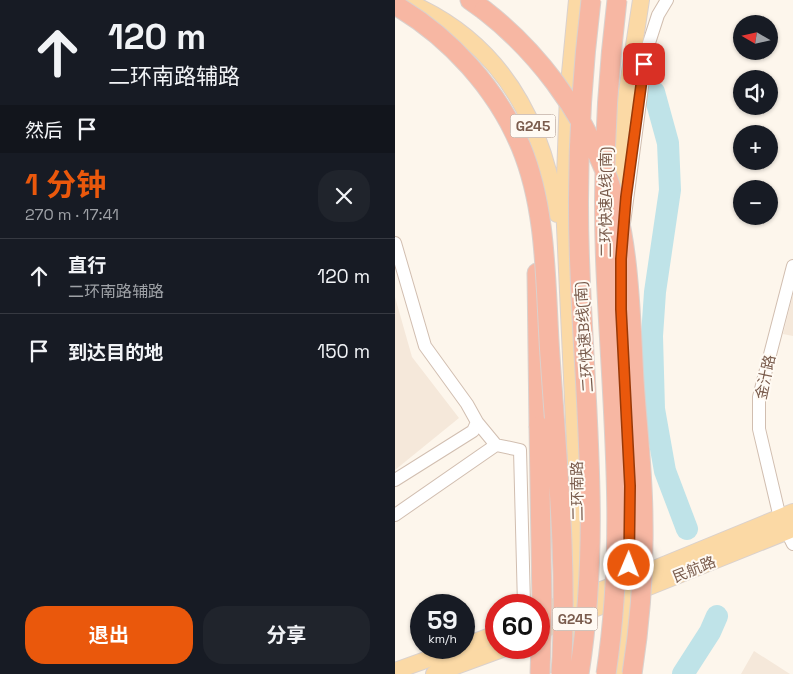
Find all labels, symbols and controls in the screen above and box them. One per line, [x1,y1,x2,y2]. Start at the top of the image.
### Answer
text: 120 m [108,15,206,59]
north arrow [733,15,777,60]
map controls [733,15,778,225]
icon: ahead [25,20,90,85]
pin [623,43,665,85]
icon: arrive [630,50,658,78]
text: 二环南路辅路 [108,62,240,90]
button: sound [733,70,778,115]
road number: G245 [511,114,555,138]
icon: arrive [73,115,101,143]
text: 然后 [25,118,63,143]
button: + [733,125,778,170]
street label: 二环快速A线(南) [596,147,616,257]
text: 1 分钟 [25,165,106,204]
button: close [318,170,370,222]
button: − [733,180,778,225]
text: 270 m · 17:41 [25,204,119,225]
text: 直行 [68,253,106,278]
icon: ahead [25,262,53,290]
text: 120 m [317,264,370,289]
text: 二环南路辅路 [68,281,164,302]
street label: 二环快速B线(南) [571,281,598,393]
icon: arrive [25,337,53,365]
text: 150 m [317,339,370,364]
text: 到达目的地 [68,340,163,365]
street label: 金汁路 [751,353,779,401]
street label: 二环南路 [567,461,587,521]
position arrow [602,538,654,590]
street label: 民航路 [670,552,718,586]
speed limit sign: 60 [485,594,550,659]
text: 59 [427,604,458,636]
button: 退出 [25,606,193,664]
button: 分享 [203,606,370,664]
road number: G245 [553,608,597,630]
text: km/h [428,631,457,647]

